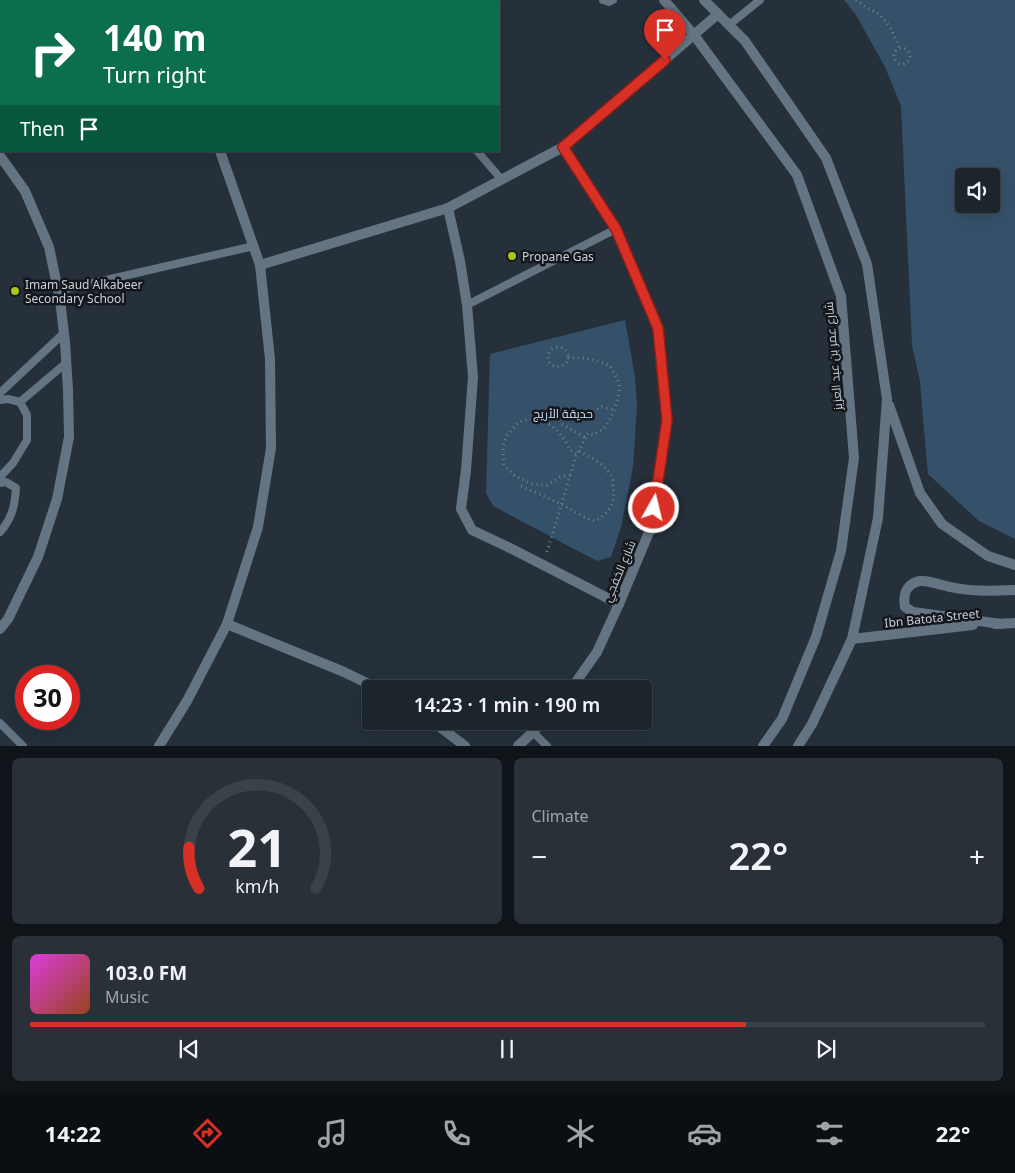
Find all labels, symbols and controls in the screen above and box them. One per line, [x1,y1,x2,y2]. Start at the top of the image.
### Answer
pin [644,9,686,60]
text: 140 m [103,14,206,61]
icon: arrive [651,16,679,44]
icon: right [20,20,85,85]
text: Turn right [103,59,206,89]
icon: arrive [75,115,103,143]
text: Then [20,116,65,142]
map controls [955,168,1000,213]
button: sound [955,168,1000,213]
place label: Propane Gas [522,248,594,265]
marker: Propane Gas [506,250,518,262]
place label: Imam Saud Alkabeer Secondary School [25,276,142,307]
marker: Imam Saud Alkabeer Secondary School [9,285,21,297]
street label: شارع عمر بن عبد العزيز [820,301,846,412]
park label: حديقة الأريج [533,405,593,422]
position arrow [627,481,679,533]
street label: شارع الخفجي [598,537,642,605]
street label: Ibn Batota Street [883,604,981,631]
speed limit sign: 30 [15,665,80,730]
text: 14:23 · 1 min · 190 m [414,692,600,718]
text: Climate [532,805,589,827]
text: 21 [227,811,287,882]
text: 22° [728,829,788,881]
text: − [532,837,548,875]
text: + [969,837,985,875]
text: km/h [235,874,279,898]
text: 103.0 FM [105,960,187,986]
text: Music [105,986,149,1008]
icon: previous [175,1035,203,1063]
icon: pause [493,1035,521,1063]
icon: next [812,1035,840,1063]
icon: directions [190,1116,225,1151]
icon: music [315,1116,350,1151]
icon: phone [439,1116,474,1151]
icon: climate [563,1116,598,1151]
icon: car [687,1116,722,1151]
icon: filters [812,1116,847,1151]
text: 14:22 [45,1118,101,1148]
text: 22° [936,1118,970,1148]

